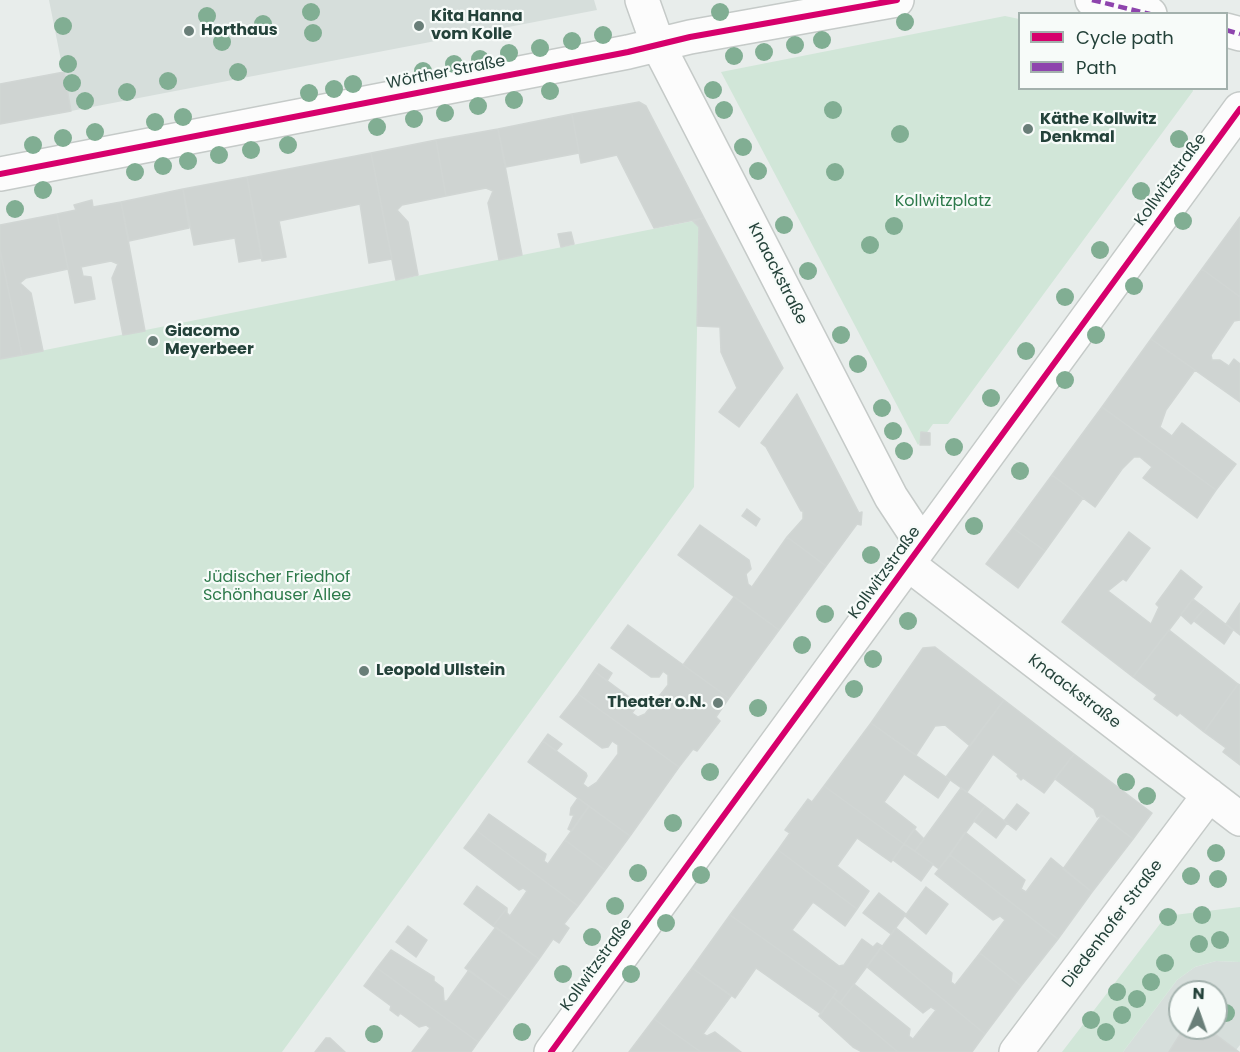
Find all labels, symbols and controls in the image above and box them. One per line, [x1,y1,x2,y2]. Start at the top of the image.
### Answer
place label: Kita Hanna vom Kolle [431,7,523,45]
legend [1018,12,1228,90]
marker: Kita Hanna vom Kolle [412,19,426,33]
place label: Horthaus [201,21,278,41]
marker: Horthaus [182,24,196,38]
text: Cycle path [1076,25,1174,50]
street label: Wörther Straße [385,52,507,94]
text: Path [1076,55,1117,80]
place label: Käthe Kollwitz Denkmal [1040,110,1156,148]
marker: Käthe Kollwitz Denkmal [1021,122,1035,136]
street label: Kollwitzstraße [1131,130,1211,230]
park label: Kollwitzplatz [895,192,991,212]
street label: Knaackstraße [743,220,811,328]
place label: Giacomo Meyerbeer [165,322,254,360]
marker: Giacomo Meyerbeer [146,334,160,348]
street label: Kollwitzstraße [845,523,925,623]
park label: Jüdischer Friedhof Schönhauser Allee [203,568,351,606]
street label: Knaackstraße [1024,651,1124,733]
place label: Leopold Ullstein [376,661,505,681]
marker: Leopold Ullstein [357,664,371,678]
place label: Theater o.N. [607,693,706,713]
marker: Theater o.N. [711,696,725,710]
street label: Diedenhofer Straße [1059,856,1167,992]
street label: Kollwitzstraße [557,915,637,1015]
north arrow [1168,980,1228,1040]
text: N [1192,982,1205,1005]

